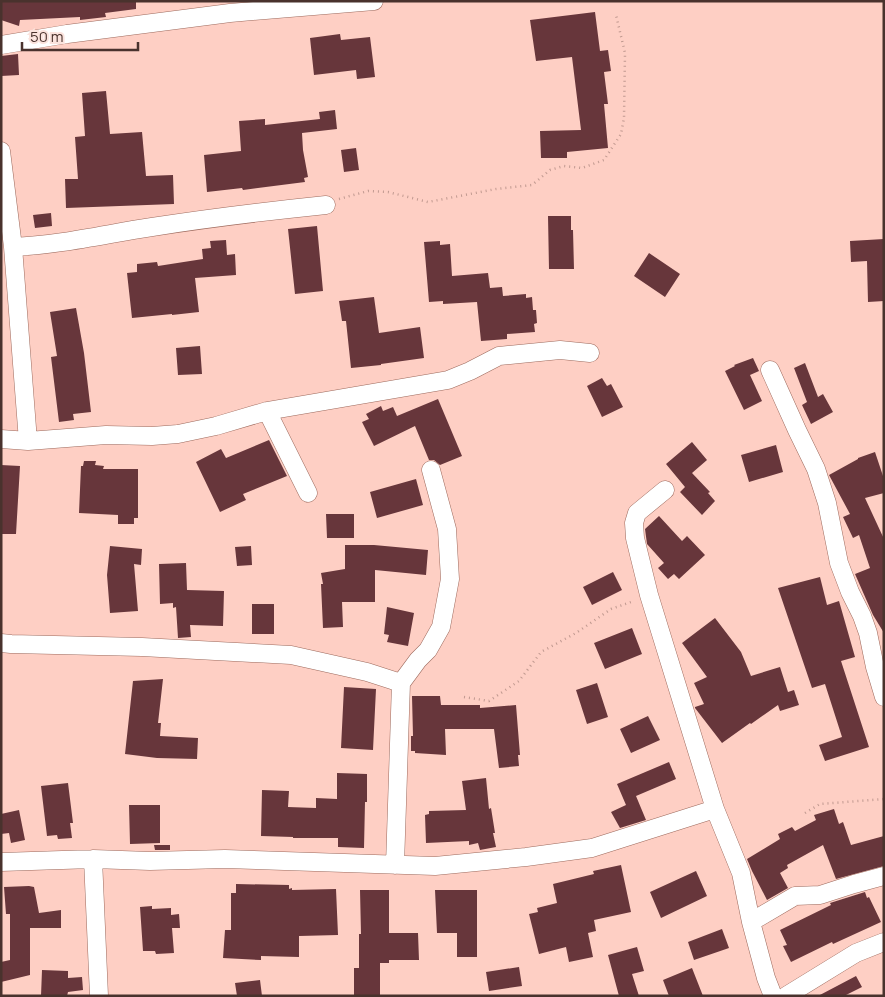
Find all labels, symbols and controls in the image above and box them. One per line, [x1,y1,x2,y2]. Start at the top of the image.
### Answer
scale bar [22,20,139,52]
text: 50 m [30,26,64,47]

